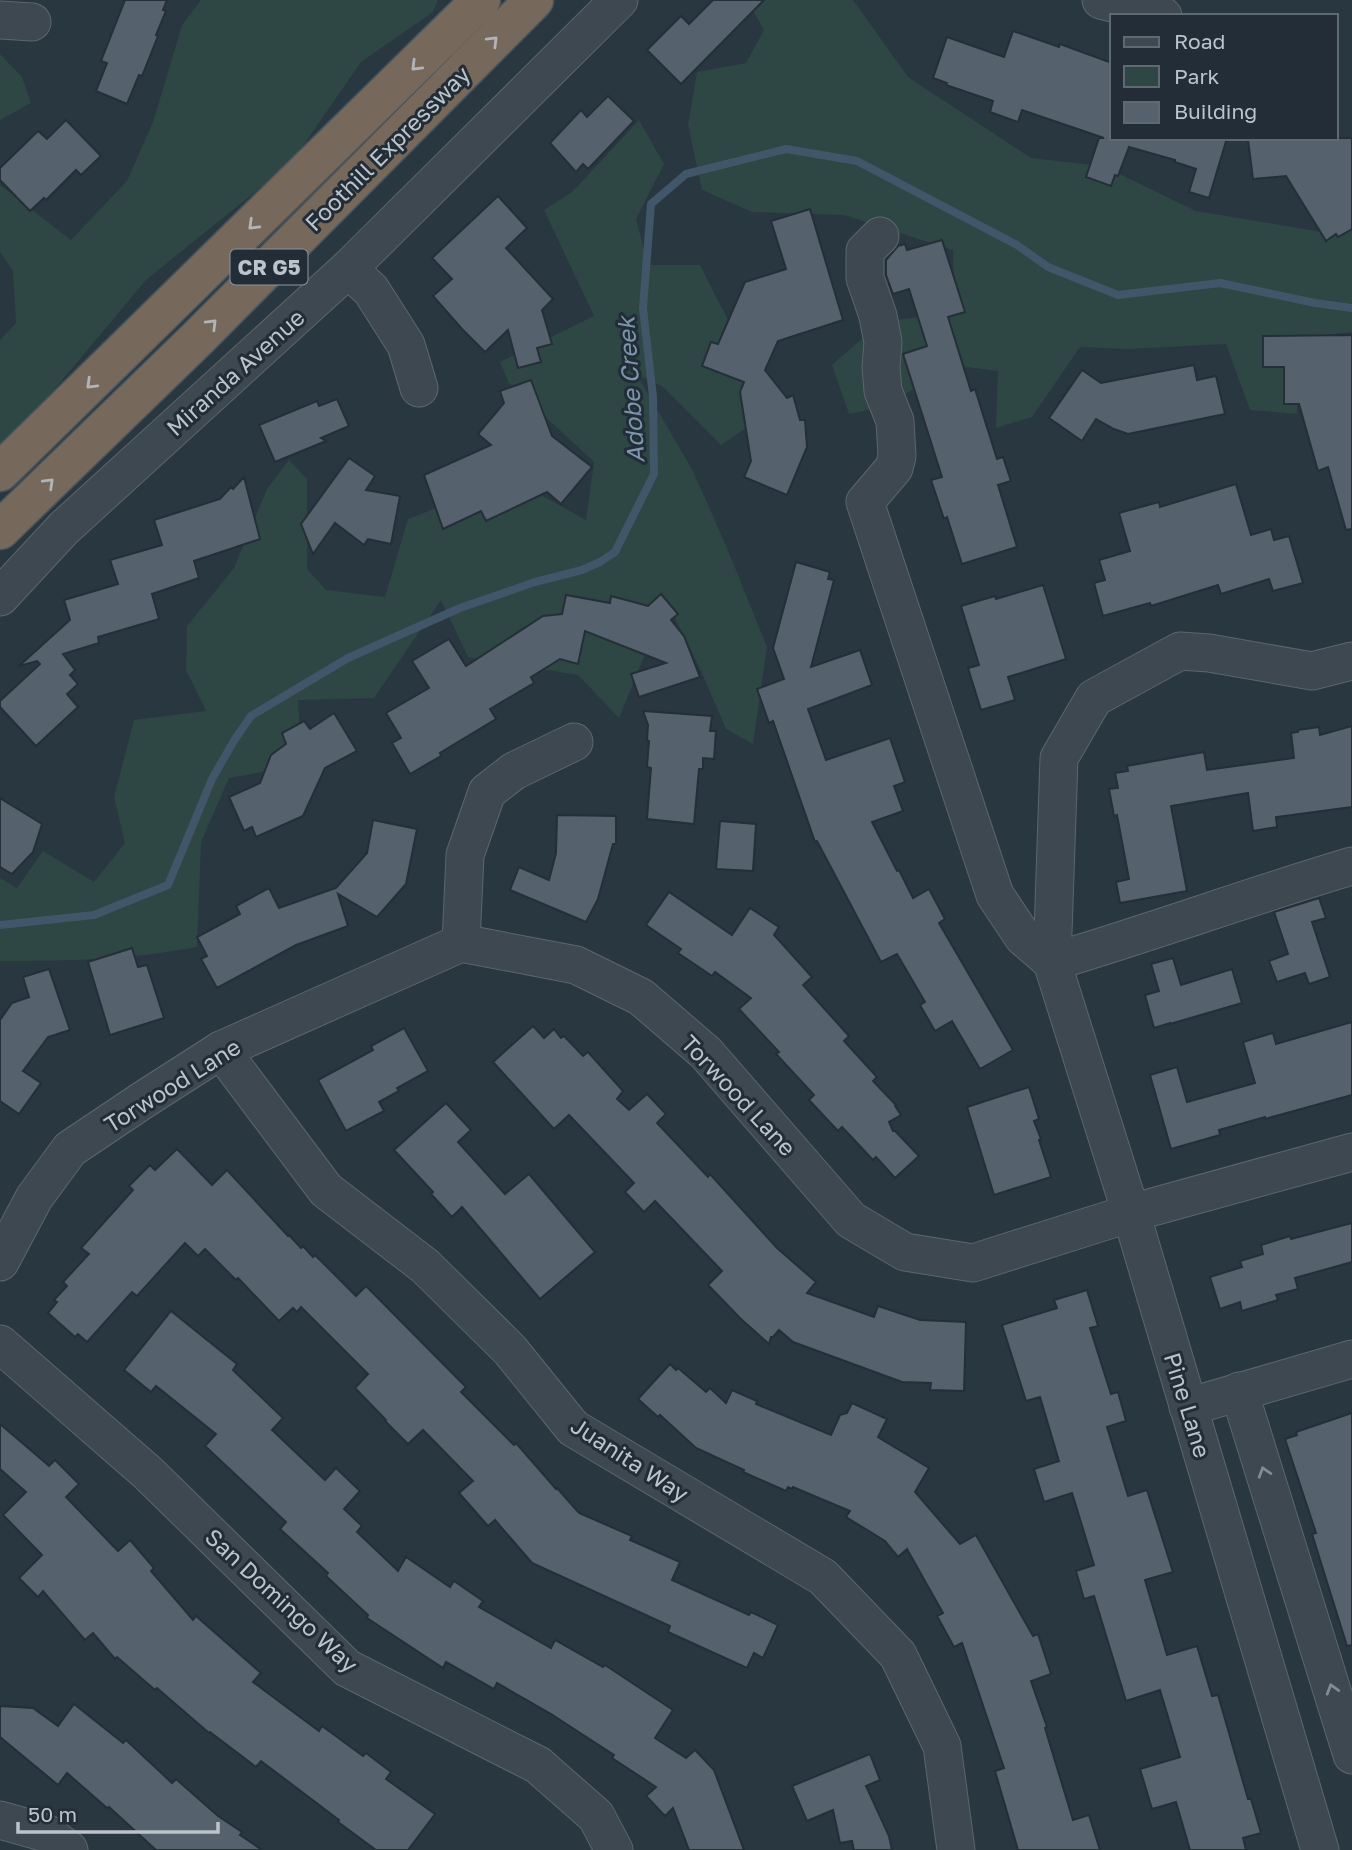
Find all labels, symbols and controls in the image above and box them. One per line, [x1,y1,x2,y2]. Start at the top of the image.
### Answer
legend [1110,14,1338,140]
text: Road [1174,28,1225,54]
one-way arrow [485,36,498,49]
one-way arrow [411,57,424,70]
street label: Foothill Expressway [299,60,475,236]
text: Park [1174,63,1220,89]
text: Building [1174,98,1257,124]
one-way arrow [249,216,262,229]
road number: CR G5 [230,250,308,284]
street label: Miranda Avenue [160,303,310,441]
water label: Adobe Creek [610,313,650,464]
one-way arrow [203,319,216,332]
one-way arrow [86,375,99,388]
one-way arrow [41,478,54,491]
street label: Torwood Lane [676,1029,802,1161]
street label: Torwood Lane [99,1032,245,1138]
street label: Pine Lane [1159,1349,1217,1461]
street label: Juanita Way [566,1411,694,1507]
one-way arrow [1258,1466,1273,1478]
street label: San Domingo Way [200,1522,364,1678]
one-way arrow [1325,1684,1340,1696]
scale bar [18,1790,217,1834]
text: 50 m [28,1801,77,1827]

